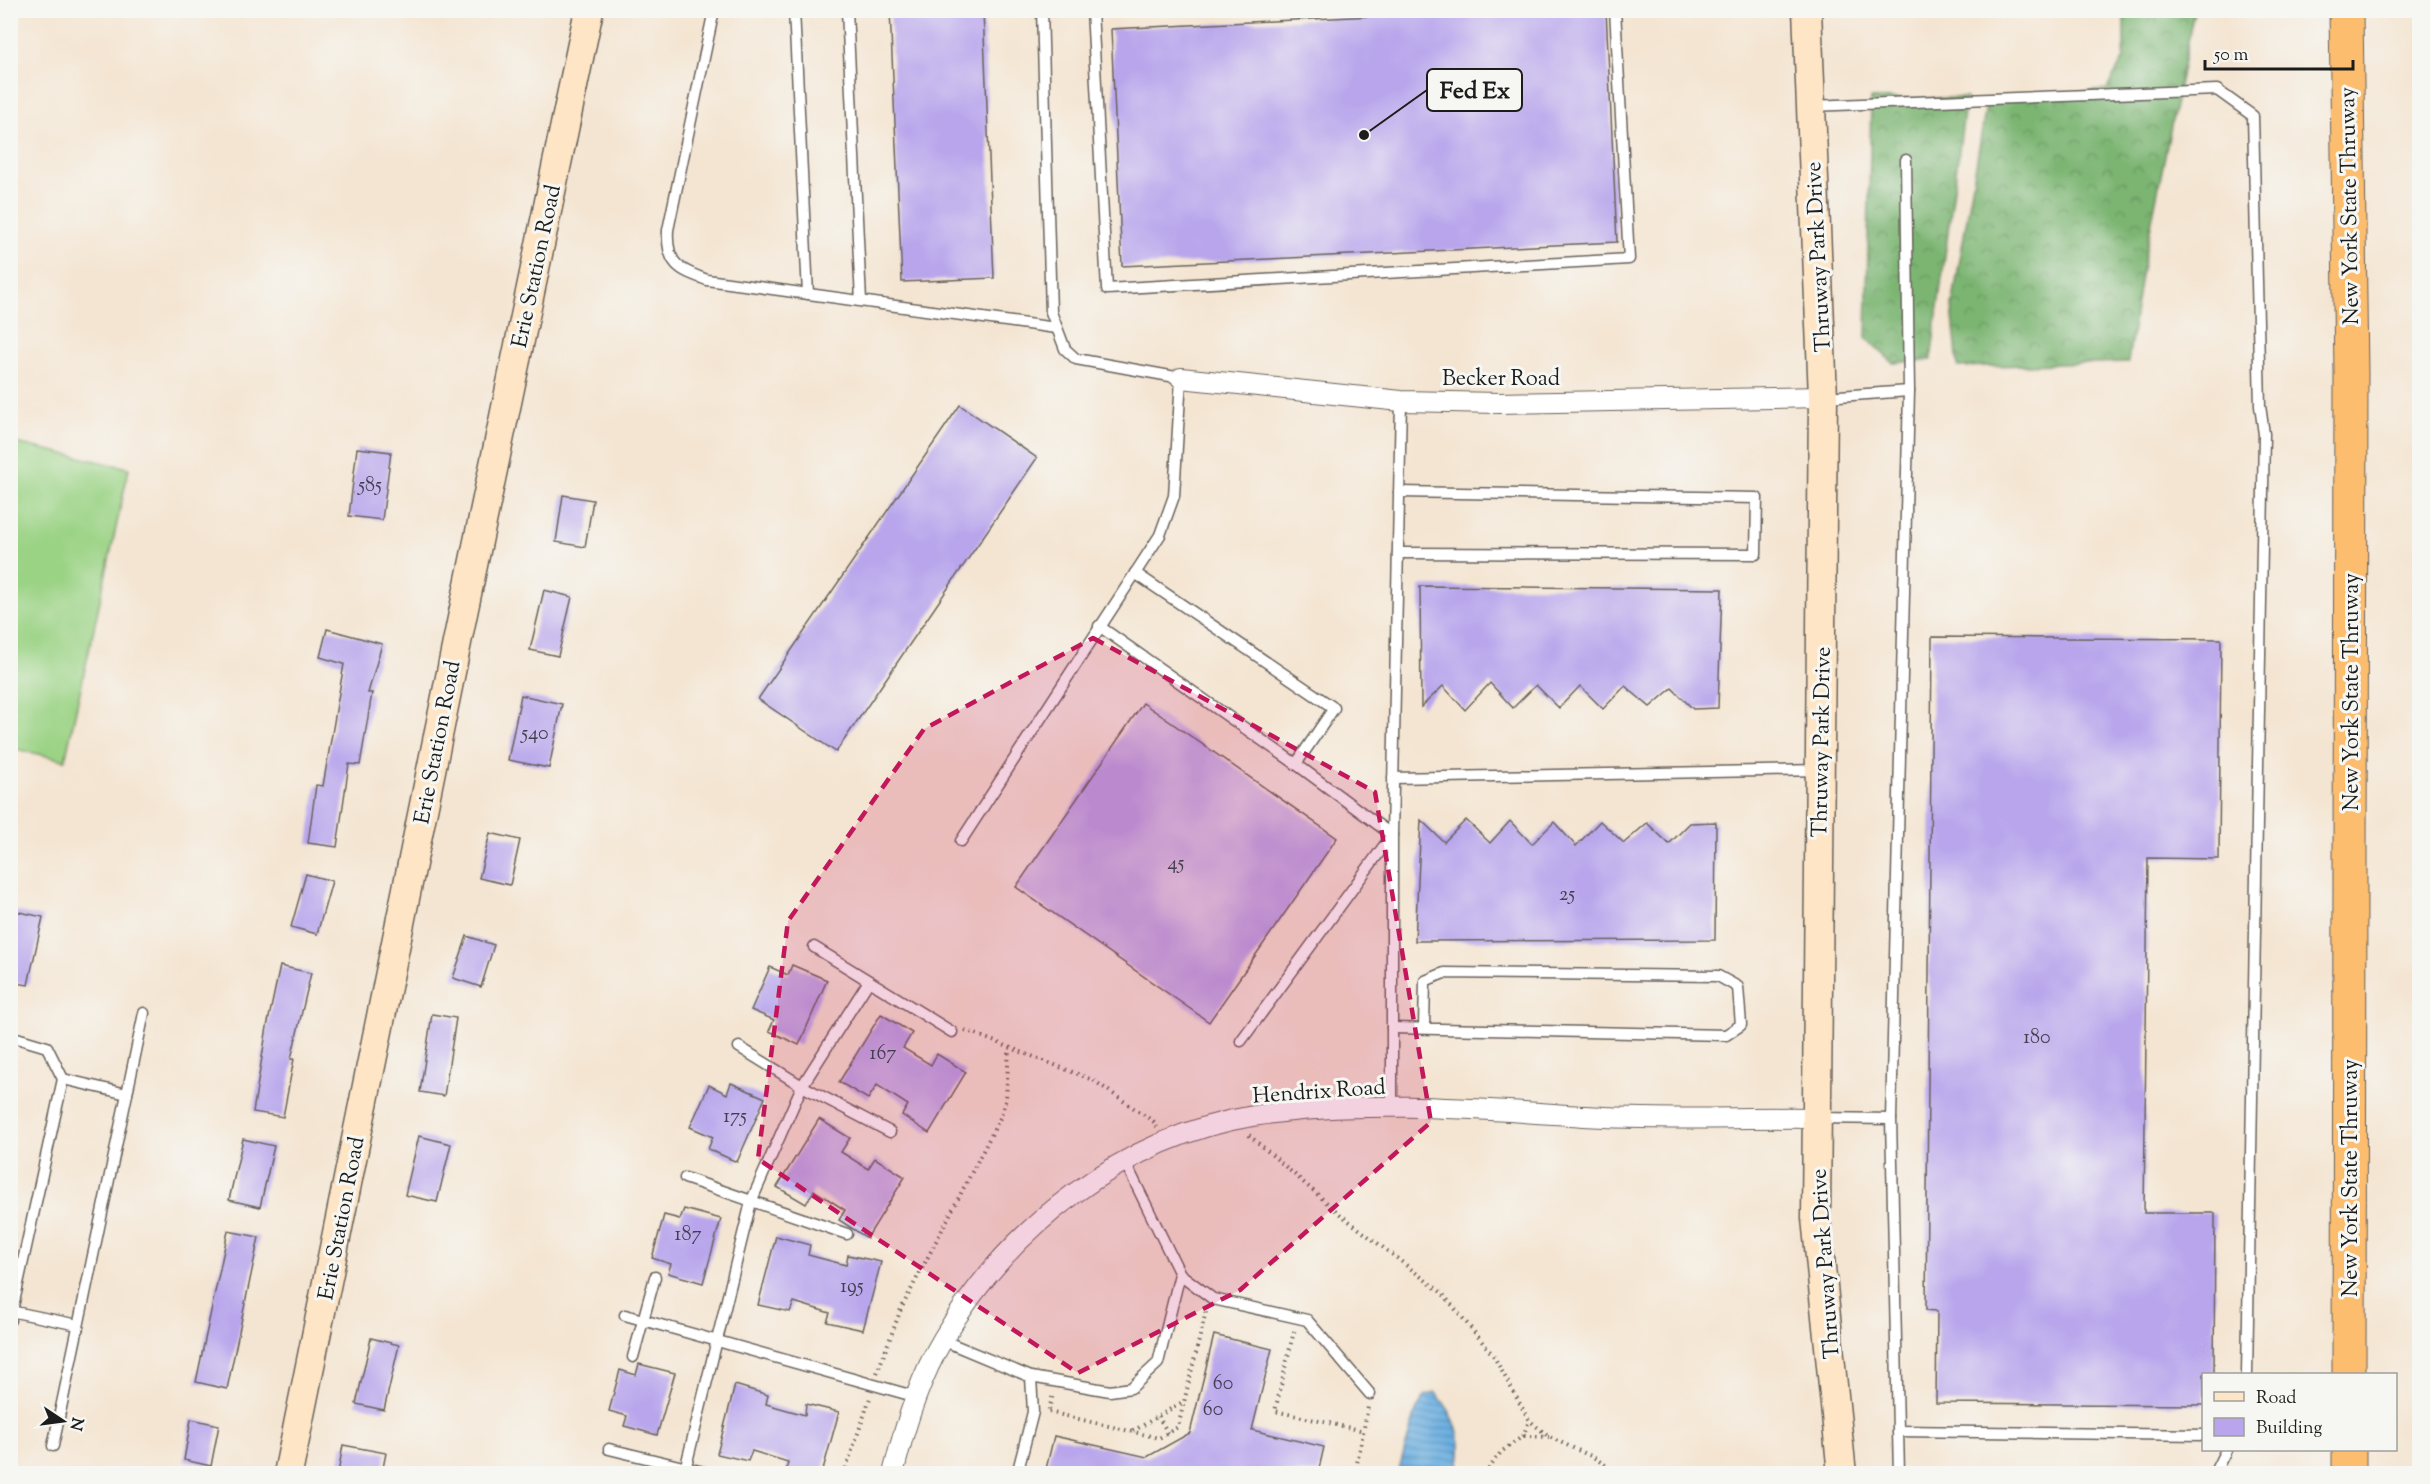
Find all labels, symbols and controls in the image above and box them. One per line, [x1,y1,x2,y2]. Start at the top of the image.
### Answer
scale bar [2205,33,2354,71]
text: 50 m [2213,43,2249,69]
callout: Fed Ex [1427,69,1522,111]
text: Fed Ex [1440,75,1510,109]
street label: New York State Thruway [2333,87,2369,325]
street label: Thruway Park Drive [1799,161,1841,353]
street label: Erie Station Road [505,182,571,351]
street label: Becker Road [1442,364,1560,396]
house number: 585 [357,472,382,501]
street label: New York State Thruway [2337,573,2369,811]
street label: Thruway Park Drive [1805,646,1841,838]
street label: Erie Station Road [407,658,470,827]
house number: 540 [520,720,549,749]
house number: 45 [1168,850,1185,879]
house number: 25 [1559,881,1575,910]
house number: 180 [2023,1024,2051,1053]
house number: 167 [870,1040,896,1069]
street label: New York State Thruway [2336,1059,2368,1297]
street label: Hendrix Road [1252,1072,1387,1114]
house number: 175 [723,1103,747,1132]
street label: Erie Station Road [311,1134,374,1303]
street label: Thruway Park Drive [1804,1168,1850,1360]
house number: 187 [675,1221,701,1250]
house number: 195 [840,1273,864,1302]
house number: 60 [1213,1370,1233,1399]
legend [2202,1373,2397,1451]
text: Road [2256,1386,2296,1412]
north arrow [33,1391,93,1451]
house number: 60 [1203,1396,1223,1425]
text: N [62,1415,88,1433]
text: Building [2256,1416,2322,1442]

